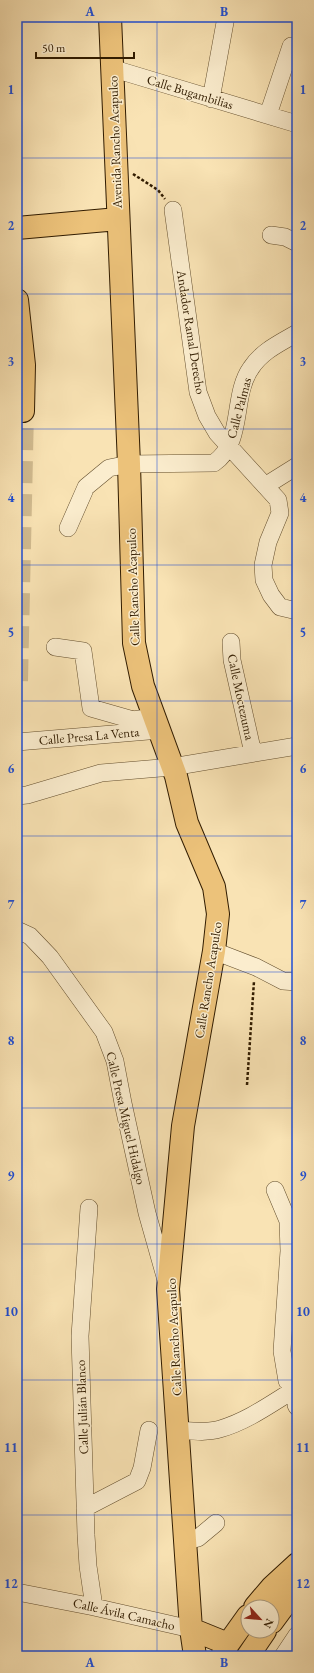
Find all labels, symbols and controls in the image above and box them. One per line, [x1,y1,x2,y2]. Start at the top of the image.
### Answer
text: A [84,3,95,20]
text: B [220,3,228,20]
scale bar [36,34,134,60]
text: 50 m [42,40,66,56]
street label: Calle Bugambilias [145,71,235,113]
street label: Avenida Rancho Acapulco [104,75,126,210]
text: 1 [8,81,15,98]
text: 1 [300,81,307,98]
text: 2 [8,217,15,234]
text: 2 [300,217,307,234]
street label: Andador Ramal Derecho [173,268,209,395]
text: 3 [8,353,15,370]
text: 3 [300,353,307,370]
street label: Calle Palmas [223,376,255,440]
text: 4 [8,489,15,506]
text: 4 [300,489,307,506]
street label: Calle Rancho Acapulco [122,528,144,646]
text: 5 [8,624,14,641]
text: 5 [300,624,306,641]
street label: Calle Moctezuma [224,652,259,742]
street label: Calle Presa La Venta [38,723,141,749]
text: 6 [8,760,15,777]
text: 6 [300,760,307,777]
text: 7 [8,896,15,913]
text: 7 [300,896,307,913]
street label: Calle Rancho Acapulco [190,920,226,1040]
text: 8 [8,1032,15,1049]
text: 8 [300,1032,307,1049]
street label: Calle Presa Miguel Hidalgo [102,1050,150,1186]
text: 9 [8,1167,15,1184]
text: 9 [300,1167,307,1184]
street label: Calle Rancho Acapulco [162,1278,186,1396]
text: 10 [4,1303,18,1320]
text: 10 [296,1303,310,1320]
street label: Calle Julián Blanco [72,1359,92,1455]
text: 11 [4,1439,18,1456]
text: 11 [296,1439,310,1456]
text: 12 [4,1575,18,1592]
text: 12 [296,1575,310,1592]
street label: Calle Ávila Camacho [71,1594,177,1634]
north arrow [240,1599,280,1639]
text: N [261,1616,277,1631]
text: A [84,1654,95,1671]
text: B [220,1654,228,1671]

